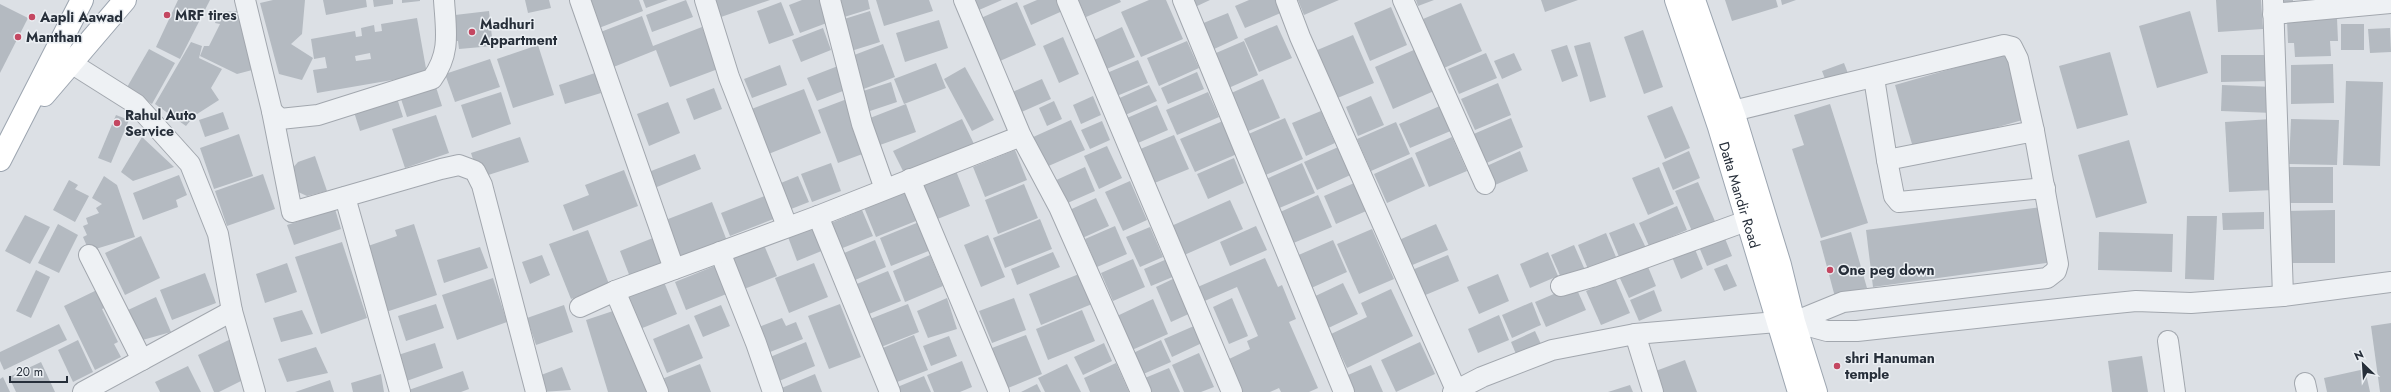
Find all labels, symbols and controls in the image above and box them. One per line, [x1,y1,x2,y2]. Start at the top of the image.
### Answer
place label: MRF tires [175,5,237,25]
place label: Aapli Aawad [39,7,123,27]
marker: MRF tires [162,10,172,20]
marker: Aapli Aawad [27,12,37,22]
place label: Madhuri Appartment [479,14,558,50]
place label: Manthan [26,27,82,47]
marker: Madhuri Appartment [467,27,477,37]
marker: Manthan [13,32,23,42]
place label: Rahul Auto Service [125,105,196,141]
marker: Rahul Auto Service [112,118,122,128]
street label: Datta Mandir Road [1714,139,1765,251]
place label: One peg down [1838,260,1935,280]
marker: One peg down [1825,265,1835,275]
north arrow [2343,344,2383,384]
text: N [2351,346,2366,364]
place label: shri Hanuman temple [1845,348,1935,384]
scale bar [10,358,67,384]
marker: shri Hanuman temple [1832,361,1842,371]
text: 20 m [16,363,43,381]

